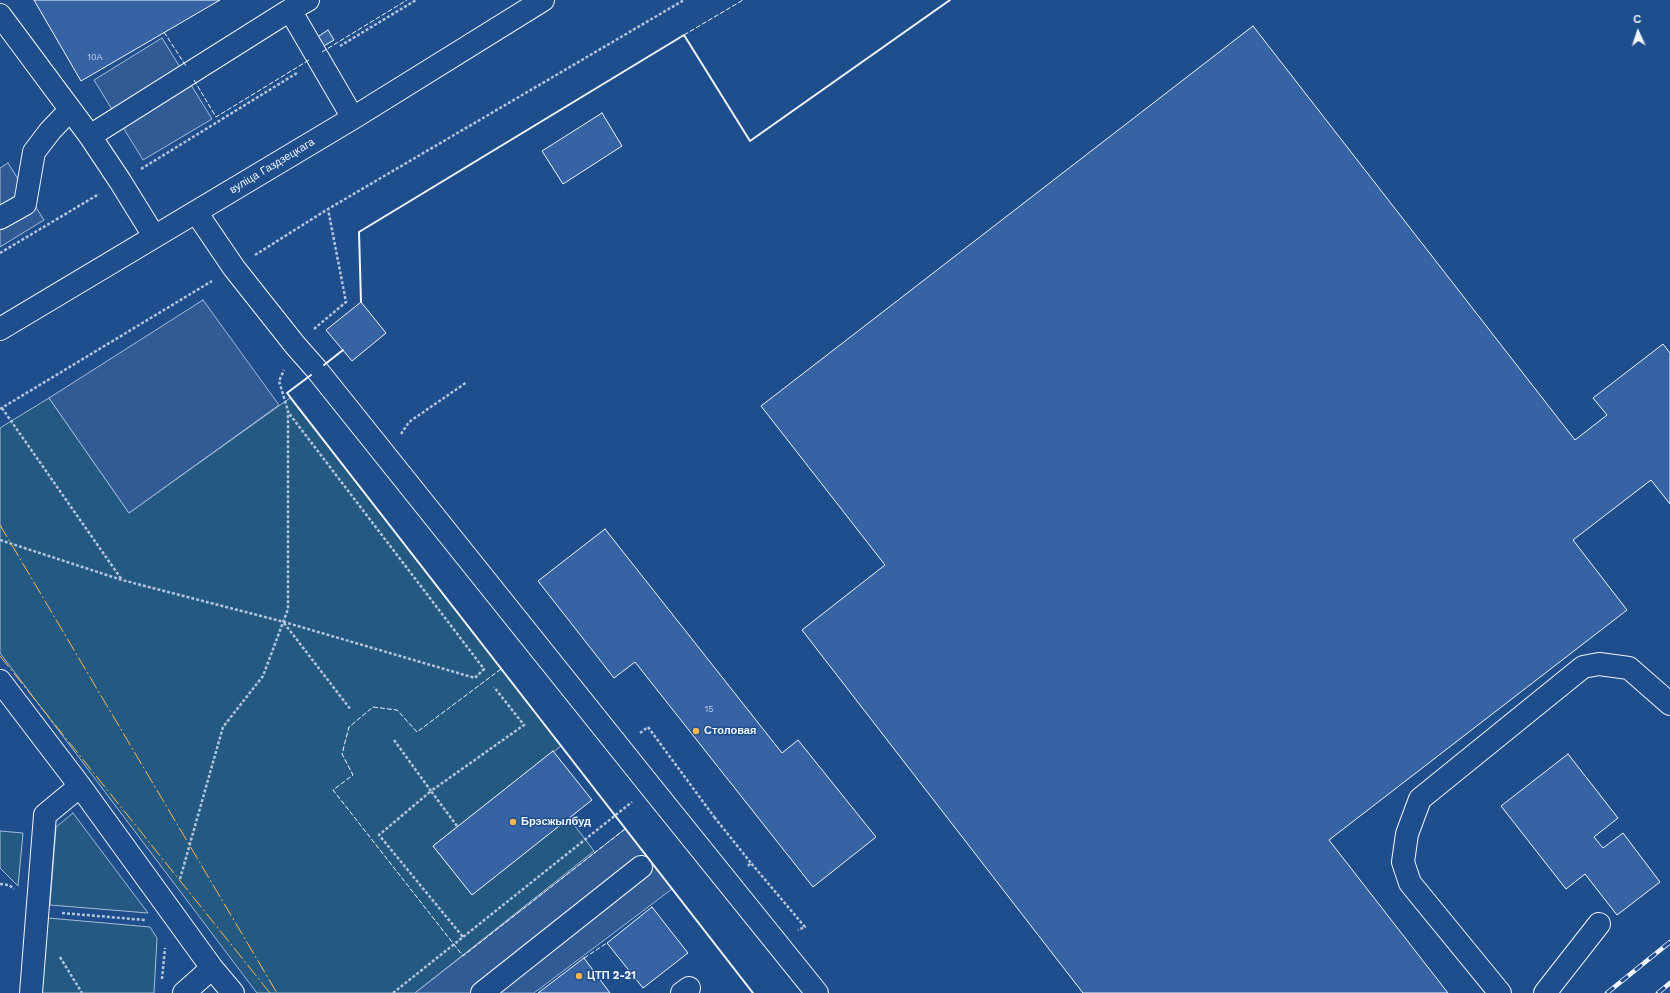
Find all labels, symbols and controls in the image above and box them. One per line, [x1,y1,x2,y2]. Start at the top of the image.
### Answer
north arrow [1618,12,1658,52]
text: С [1633,13,1642,26]
house number: 10А [87,52,103,62]
street label: вуліца Газдзецкага [227,135,317,197]
house number: 15 [705,704,713,714]
place label: Столовая [704,724,756,738]
marker: Столовая [691,726,701,736]
place label: Брэсжылбуд [521,815,591,829]
marker: Брэсжылбуд [508,817,518,827]
place label: ЦТП 2-21 [587,969,636,983]
marker: ЦТП 2-21 [574,971,584,981]

